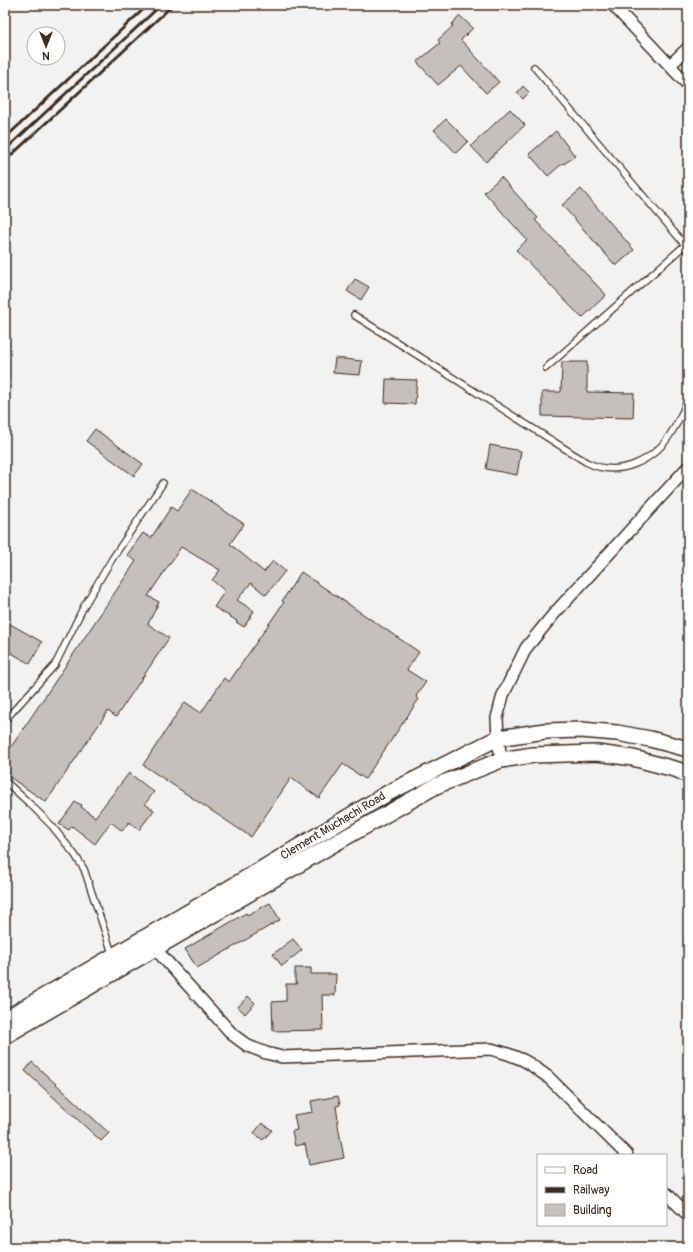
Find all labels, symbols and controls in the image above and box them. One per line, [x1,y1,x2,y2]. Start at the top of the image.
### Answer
north arrow [26,26,66,66]
text: N [42,49,50,62]
street label: Clement Muchachi Road [278,789,388,863]
legend [537,1154,667,1226]
text: Road [573,1163,598,1178]
text: Railway [573,1183,609,1198]
text: Building [573,1203,612,1218]

